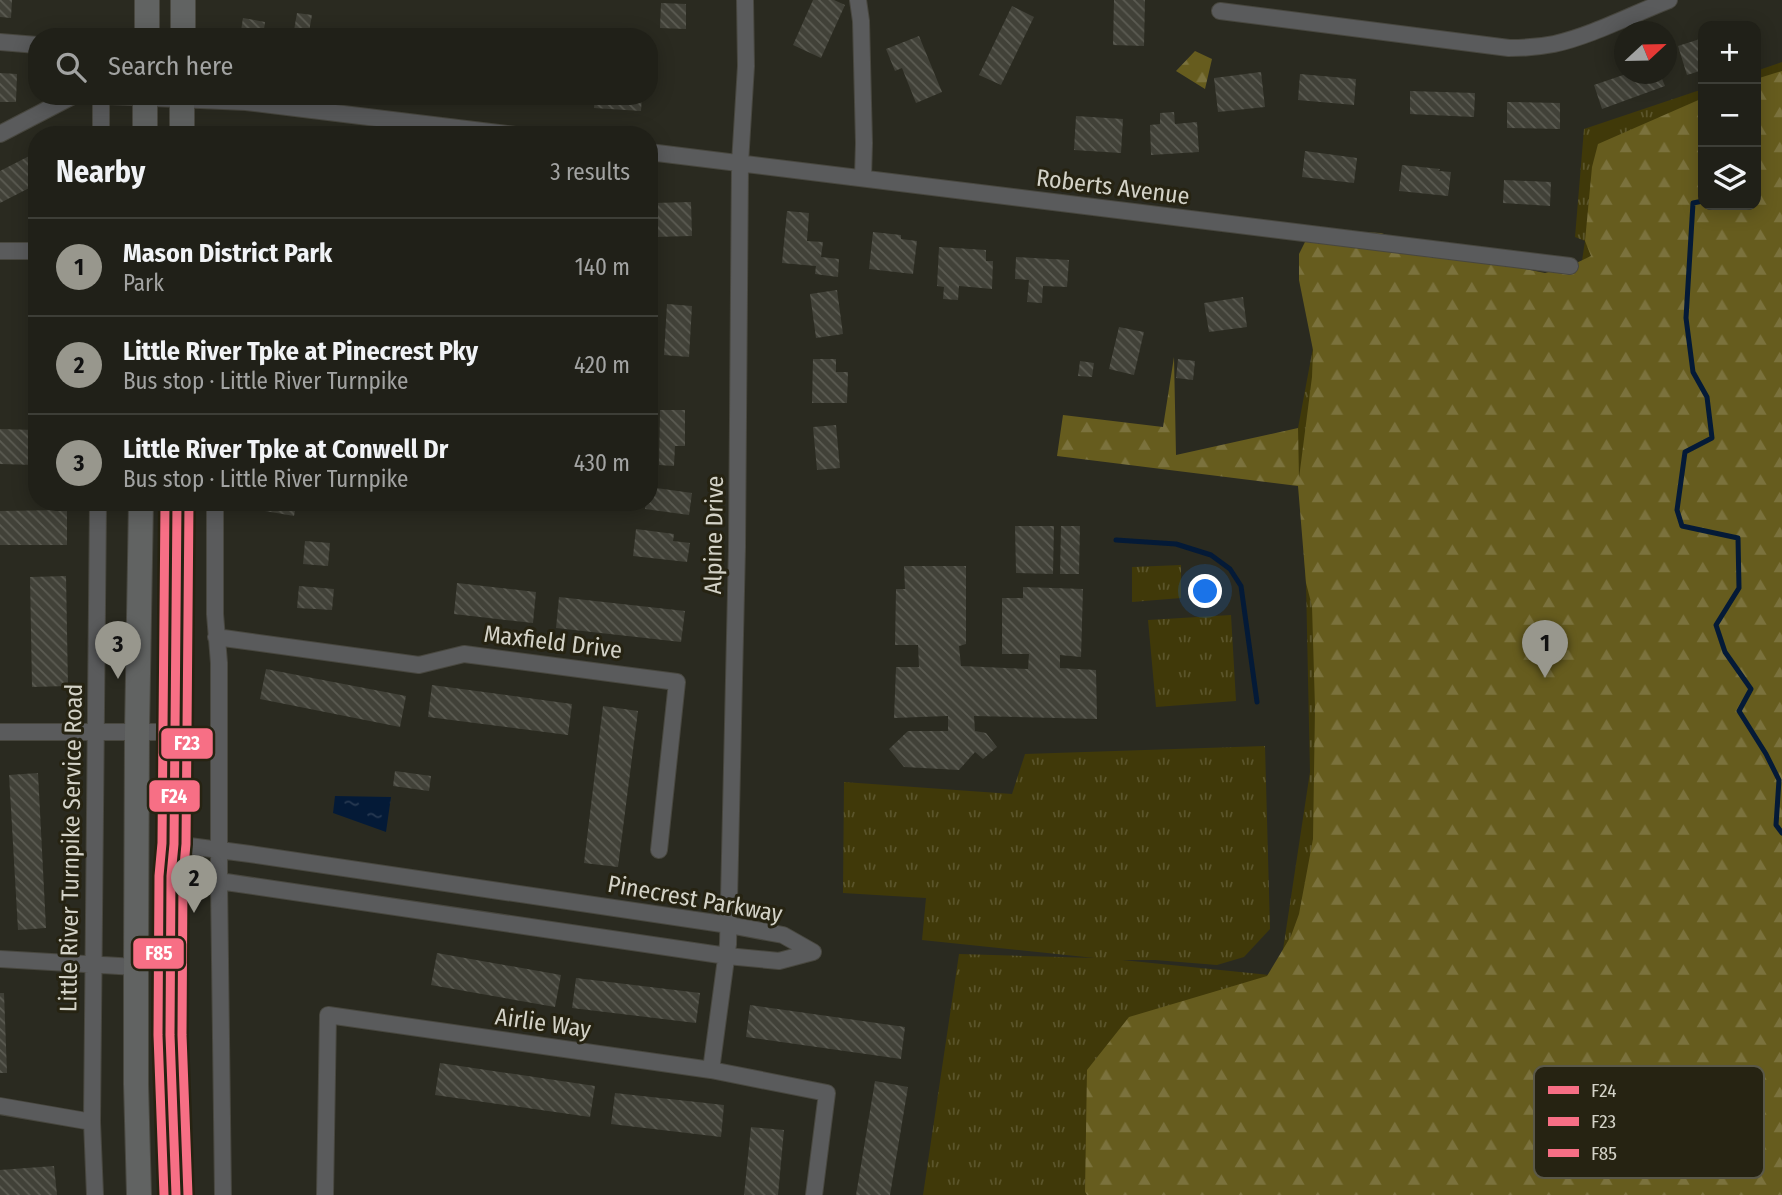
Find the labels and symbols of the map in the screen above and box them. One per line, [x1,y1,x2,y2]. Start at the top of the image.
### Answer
north arrow [1614,21,1677,84]
street label: Roberts Avenue [1035,164,1191,210]
street label: Alpine Drive [699,475,729,595]
your location [1188,574,1222,608]
street label: Maxfield Drive [482,620,624,664]
pin: 1 [1522,620,1568,678]
pin: 3 [95,621,141,679]
street label: Little River Turnpike Service Road [54,684,88,1012]
line badge: F23 [160,727,214,760]
text: F23 [174,732,200,755]
line badge: F24 [148,779,201,813]
text: F24 [161,785,187,808]
pin: 2 [171,855,217,913]
street label: Pinecrest Parkway [606,870,785,928]
line badge: F85 [132,937,185,970]
text: F85 [145,942,173,965]
street label: Airlie Way [493,1002,593,1044]
legend [1534,1066,1764,1178]
text: F24 [1591,1079,1616,1102]
text: F23 [1591,1110,1616,1133]
text: F85 [1591,1142,1617,1165]

